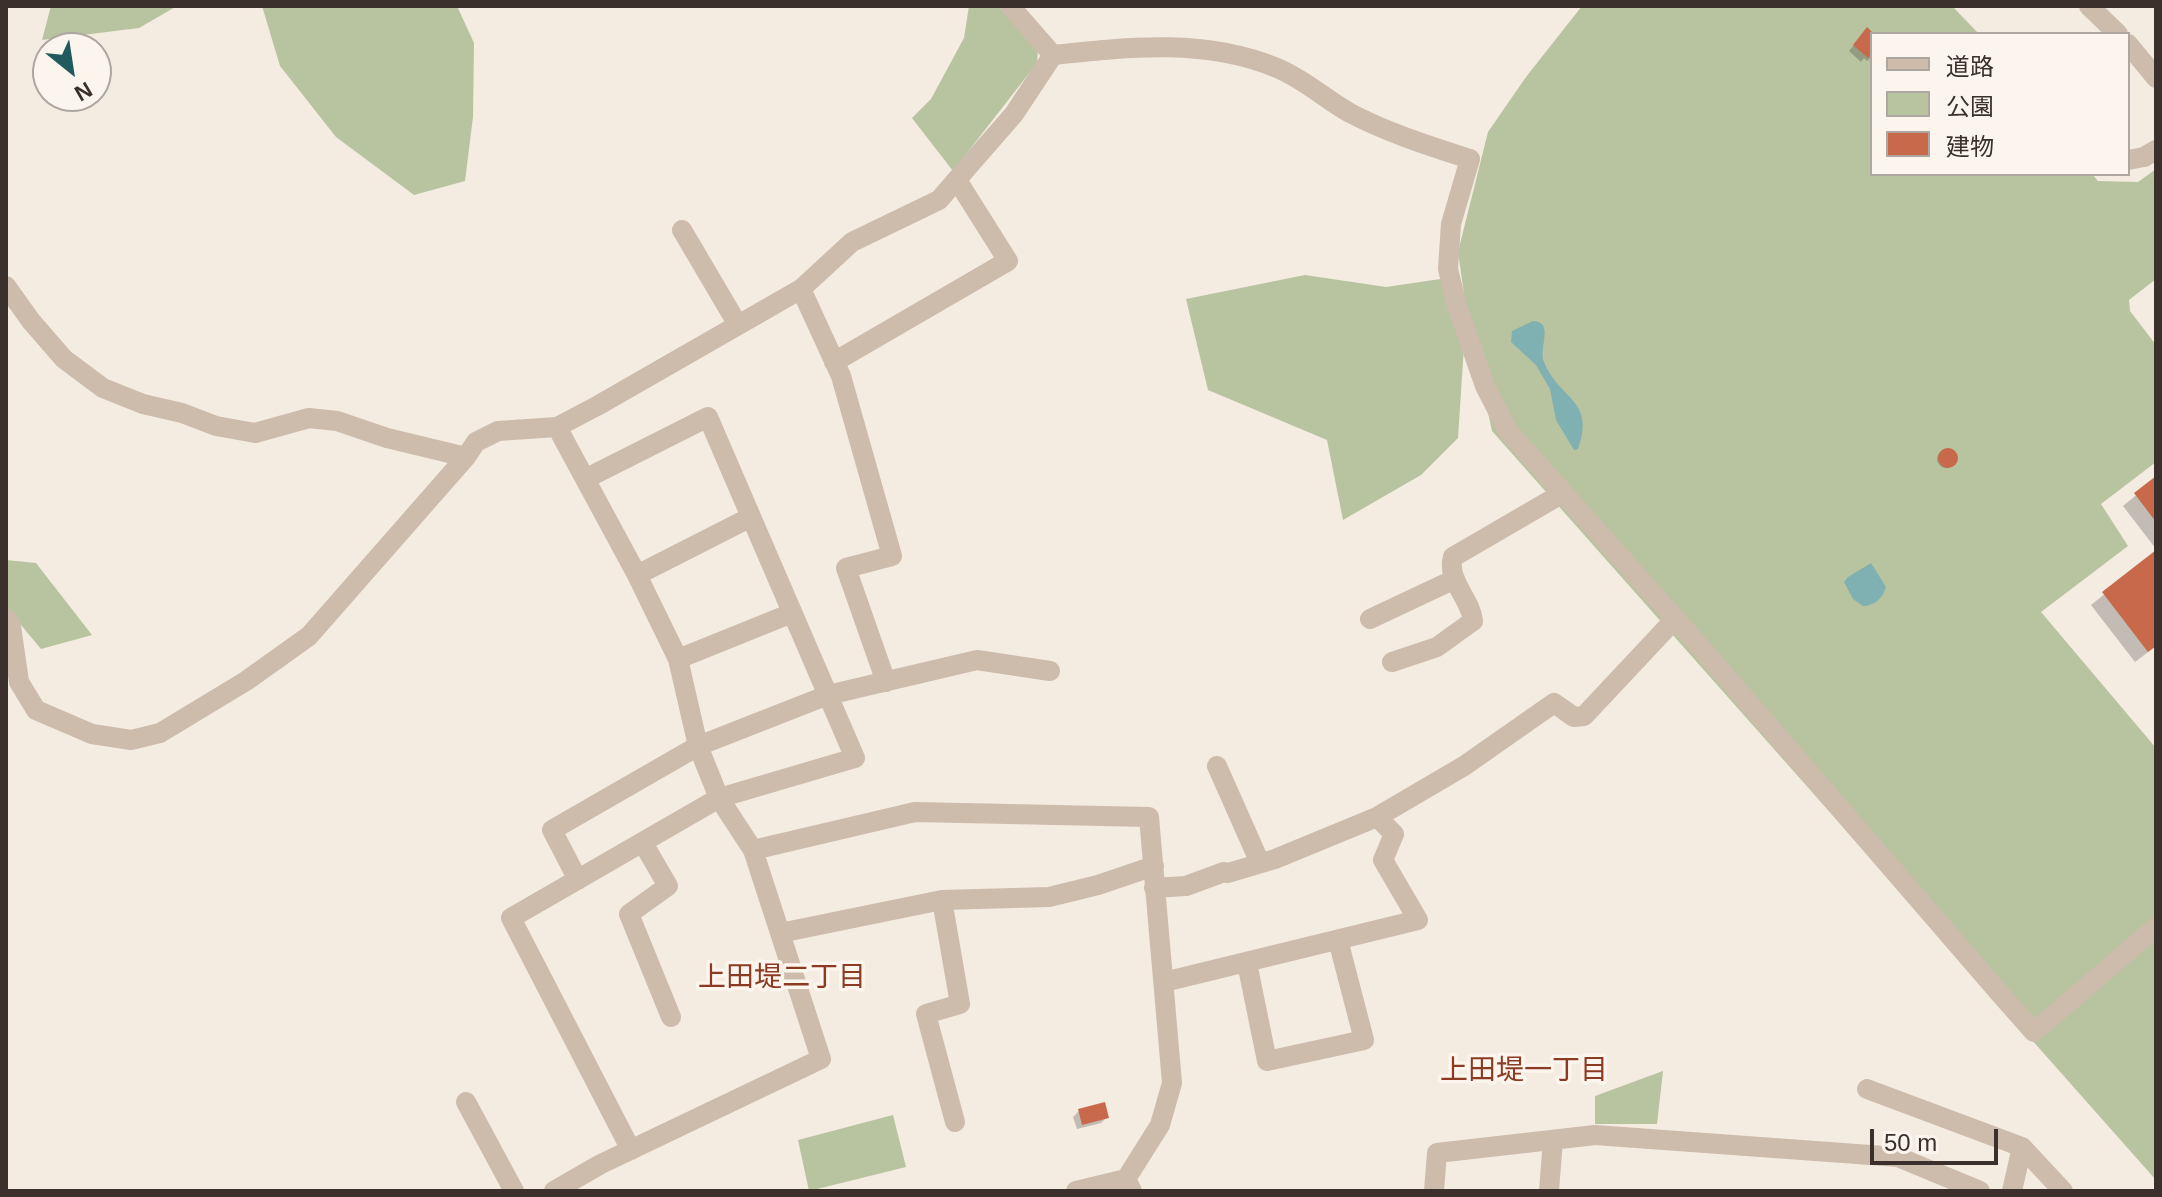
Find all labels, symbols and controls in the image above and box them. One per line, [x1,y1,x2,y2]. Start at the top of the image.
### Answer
north arrow [32,32,112,112]
legend [1870,32,2130,176]
text: 道路 [1946,53,1994,80]
text: N [70,77,96,106]
text: 公園 [1946,93,1994,120]
text: 建物 [1946,133,1994,160]
district label: 上田堤二丁目 [698,961,866,995]
district label: 上田堤一丁目 [1440,1054,1608,1088]
scale bar [1874,1113,2002,1163]
text: 50 m [1884,1129,1937,1156]

